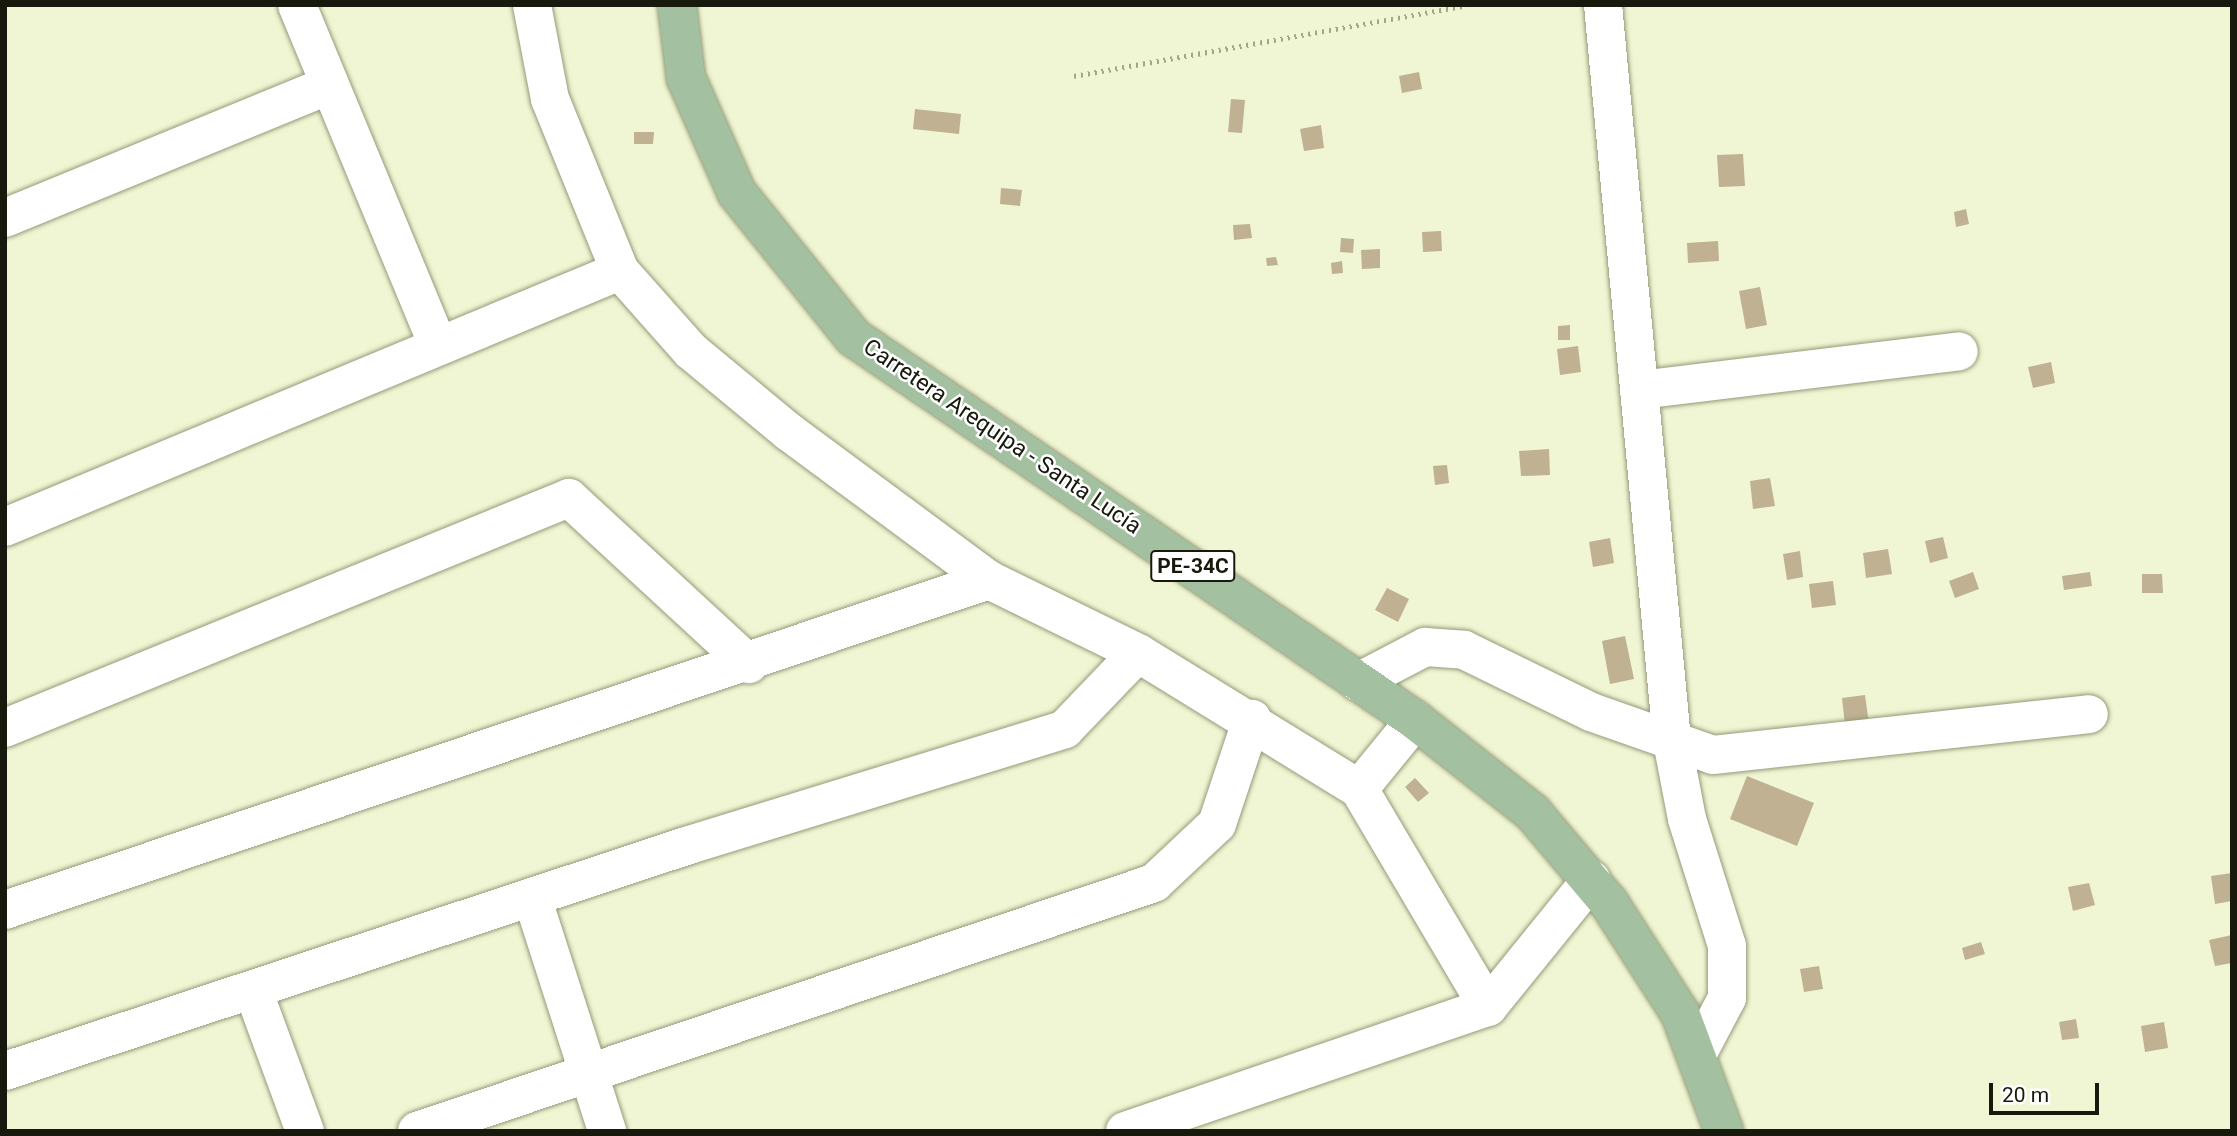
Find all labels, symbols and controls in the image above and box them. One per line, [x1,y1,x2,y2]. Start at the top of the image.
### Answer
street label: Carretera Arequipa - Santa Lucía [858,334,1146,540]
road number: PE-34C [1149,548,1237,584]
scale bar [1992,1070,2102,1114]
text: 20 m [2002,1083,2049,1107]

